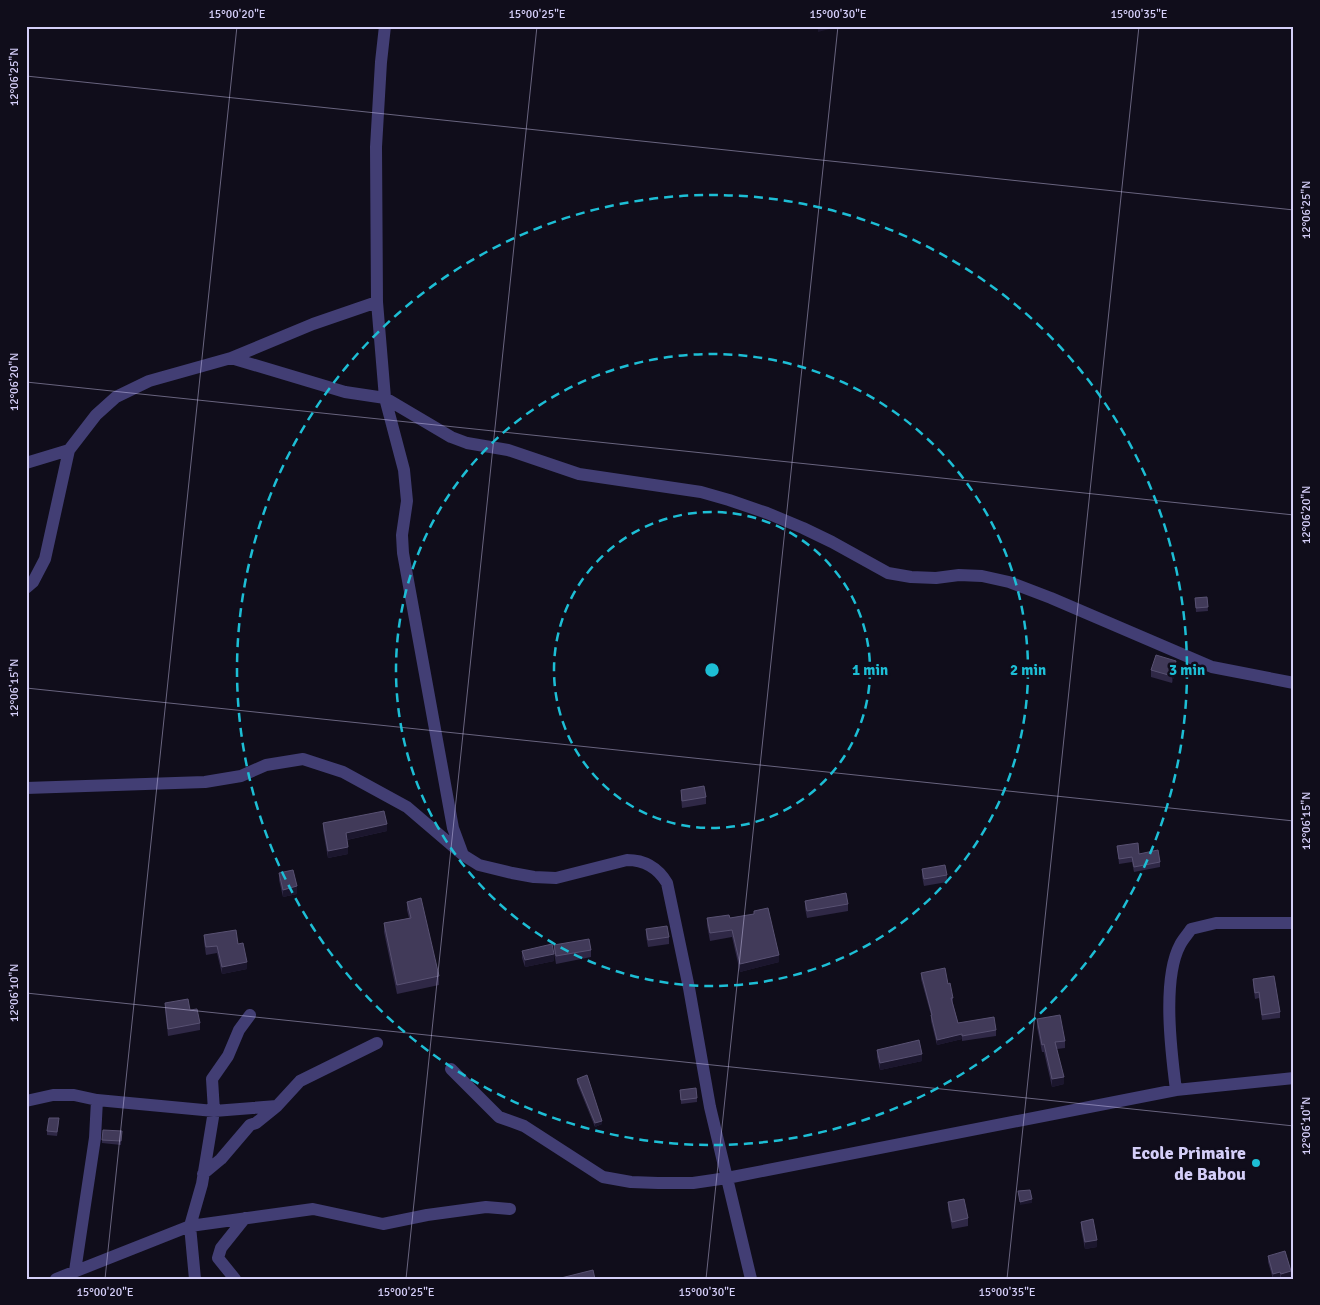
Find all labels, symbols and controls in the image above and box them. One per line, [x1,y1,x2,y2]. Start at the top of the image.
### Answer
text: 15°00'20"E [208,7,266,22]
text: 15°00'25"E [508,7,566,22]
text: 15°00'30"E [809,7,867,22]
text: 15°00'35"E [1110,7,1168,22]
text: 12°06'25"N [7,48,22,106]
text: 12°06'25"N [1299,181,1314,239]
text: 12°06'20"N [7,353,22,411]
text: 12°06'20"N [1299,486,1314,544]
text: 12°06'15"N [7,659,22,717]
centre of rings [703,661,721,679]
text: 1 min [852,661,888,679]
text: 2 min [1010,661,1046,679]
text: 3 min [1169,661,1205,679]
text: 12°06'15"N [1299,792,1314,850]
text: 12°06'10"N [7,964,22,1022]
text: 12°06'10"N [1299,1097,1314,1155]
place label: Ecole Primaire de Babou [1131,1142,1246,1185]
marker: Ecole Primaire de Babou [1250,1157,1262,1169]
text: 15°00'20"E [76,1285,134,1300]
text: 15°00'25"E [377,1285,435,1300]
text: 15°00'30"E [678,1285,736,1300]
text: 15°00'35"E [978,1285,1036,1300]

